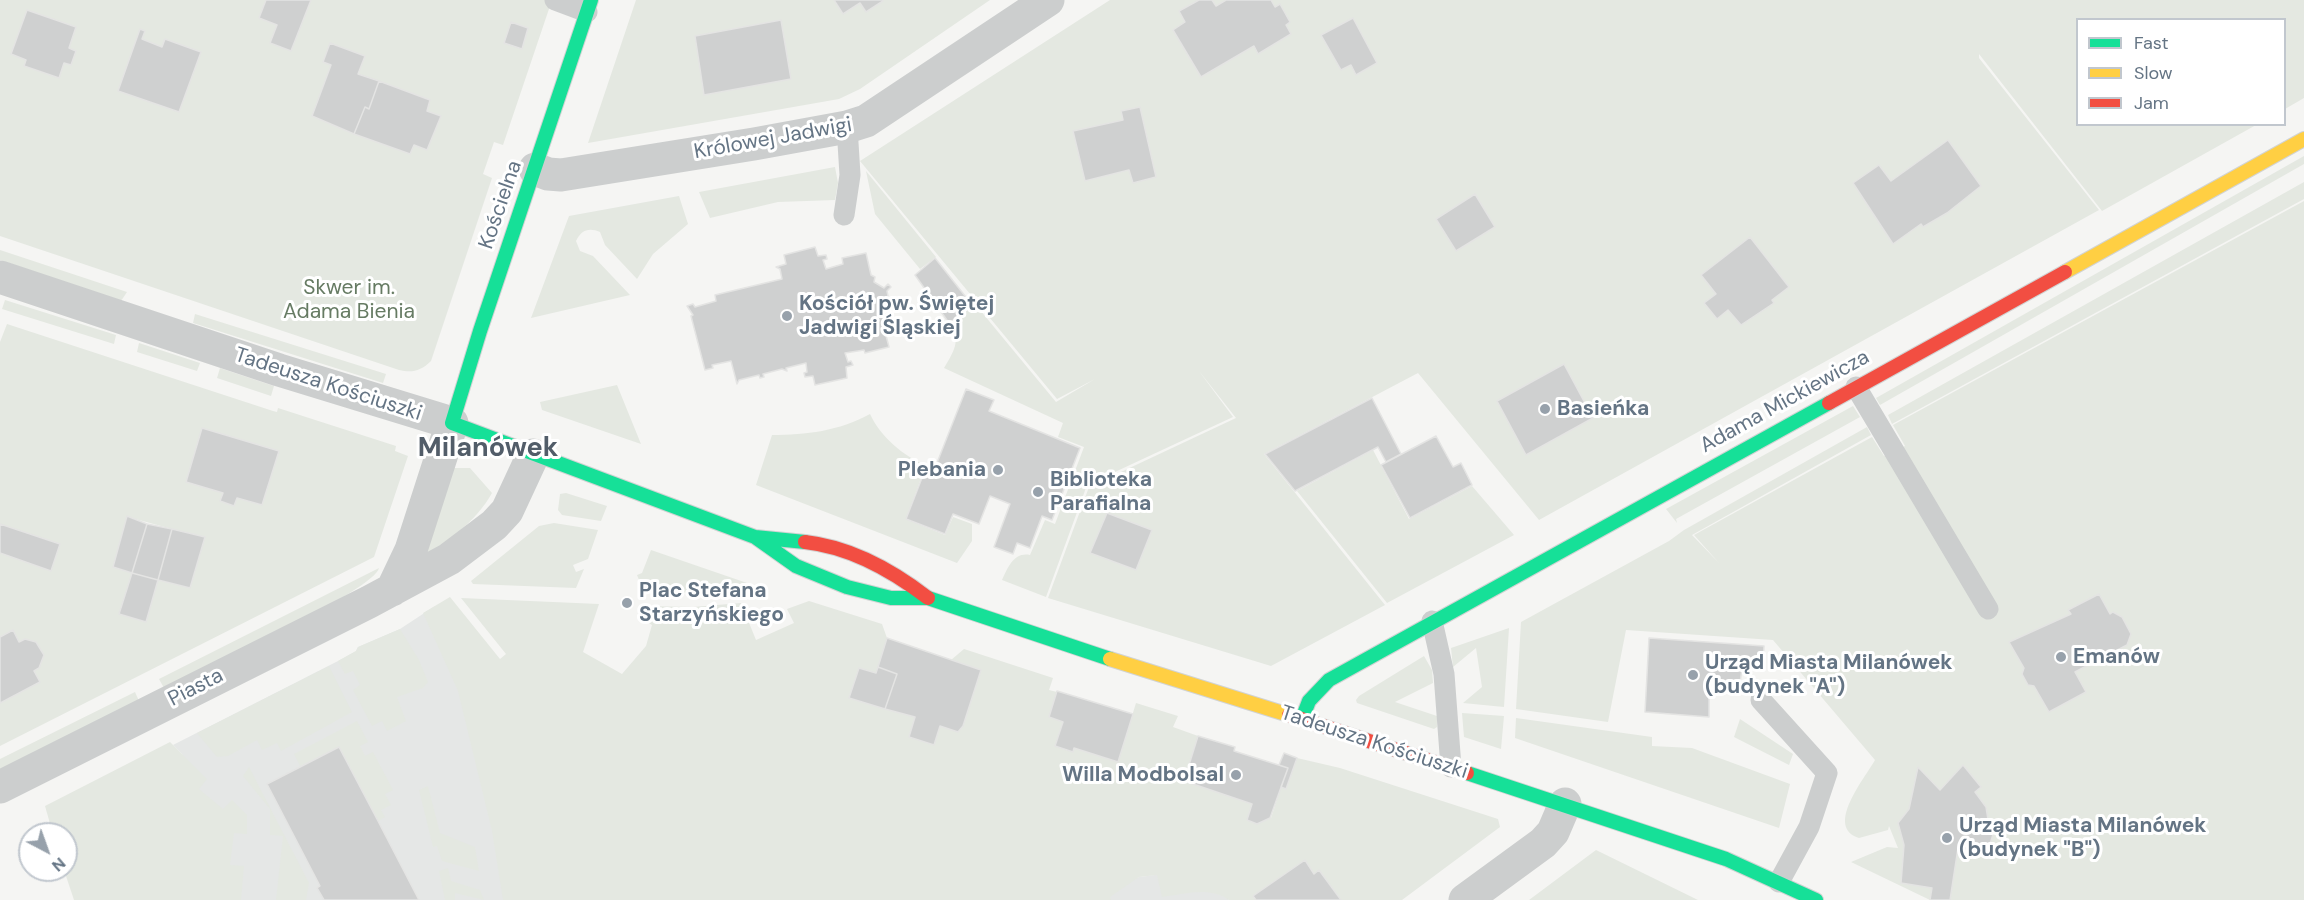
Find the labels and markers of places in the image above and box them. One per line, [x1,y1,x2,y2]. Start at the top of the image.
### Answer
place label: Kościół pw. Świętej Jadwigi Śląskiej [799,291,994,341]
marker: Kościół pw. Świętej Jadwigi Śląskiej [780,309,794,323]
place label: Basieńka [1557,396,1649,422]
marker: Basieńka [1538,402,1552,416]
place label: Plebania [898,457,986,483]
marker: Plebania [991,463,1005,477]
place label: Biblioteka Parafialna [1050,467,1152,517]
marker: Biblioteka Parafialna [1031,485,1045,499]
place label: Plac Stefana Starzyńskiego [639,578,784,628]
marker: Plac Stefana Starzyńskiego [620,596,634,610]
place label: Emanów [2073,644,2160,670]
place label: Urząd Miasta Milanówek (budynek "A") [1705,650,1952,700]
marker: Emanów [2054,650,2068,664]
marker: Urząd Miasta Milanówek (budynek "A") [1686,668,1700,682]
place label: Willa Modbolsal [1062,762,1224,788]
marker: Willa Modbolsal [1229,768,1243,782]
place label: Urząd Miasta Milanówek (budynek "B") [1959,813,2206,863]
marker: Urząd Miasta Milanówek (budynek "B") [1940,831,1954,845]

